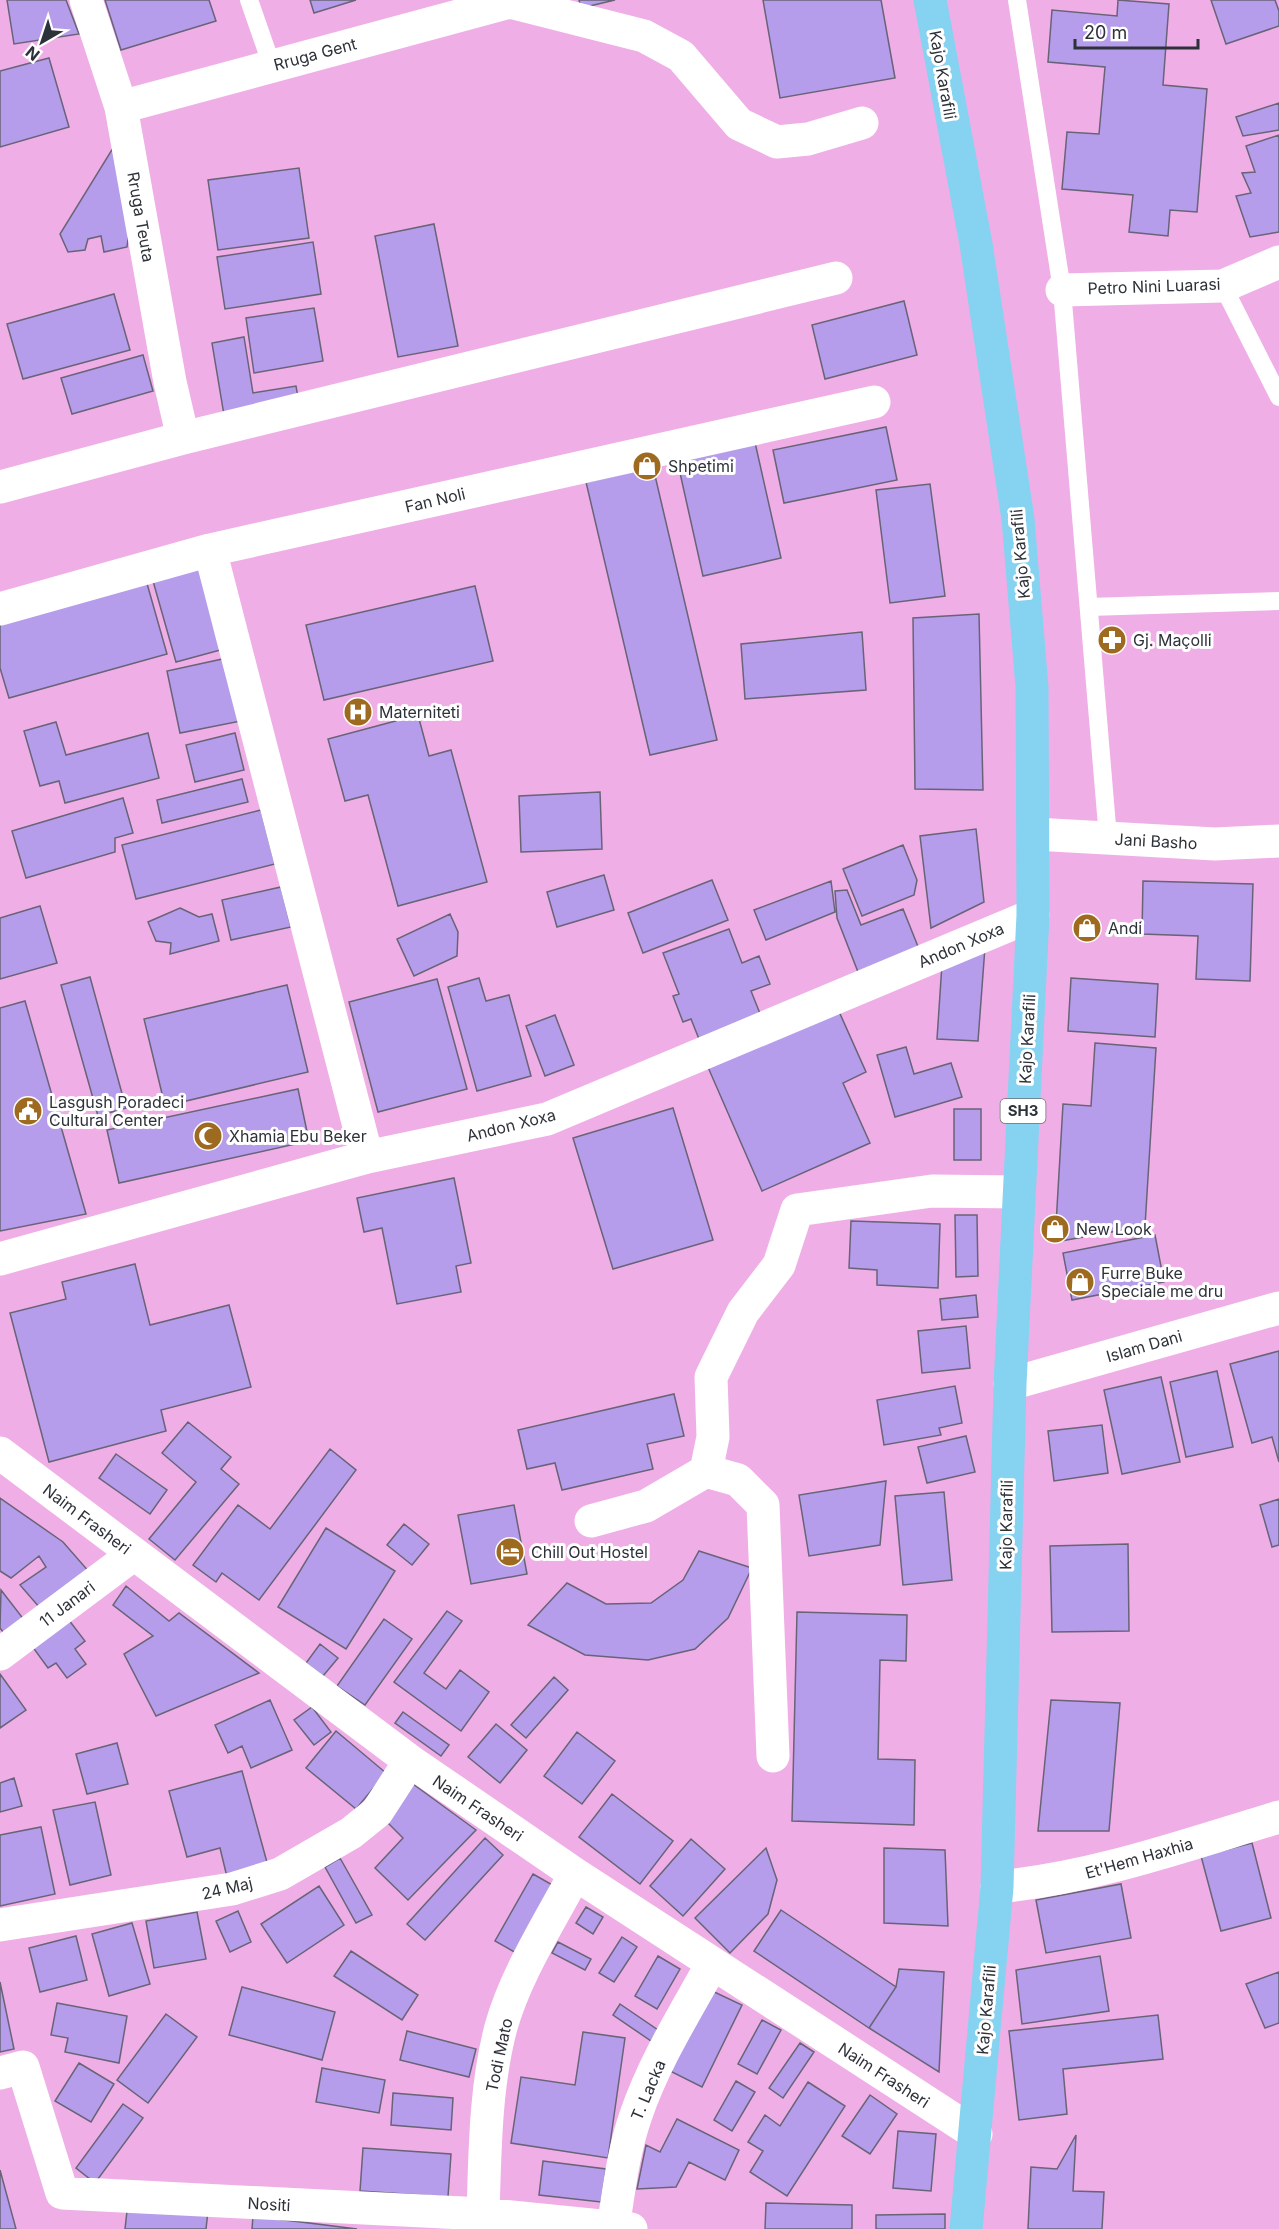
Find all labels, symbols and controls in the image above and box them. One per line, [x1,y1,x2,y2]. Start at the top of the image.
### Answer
north arrow [12,12,72,72]
scale bar [1075,12,1198,50]
text: 20 m [1084,22,1127,43]
street label: Kajo Karafili [925,29,961,121]
street label: Rruga Gent [271,33,359,75]
text: N [22,42,44,65]
street label: Rruga Teuta [123,170,159,264]
street label: Petro Nini Luarasi [1087,274,1221,298]
shop icon: Shpetimi [631,450,663,482]
place label: Shpetimi [668,456,734,476]
street label: Fan Noli [403,483,467,517]
street label: Kajo Karafili [1006,508,1034,600]
pharmacy icon: Gj. Maçolli [1096,624,1128,656]
place label: Gj. Maçolli [1133,630,1212,650]
hospital icon: Materniteti [342,696,374,728]
place label: Materniteti [379,702,460,722]
street label: Jani Basho [1114,829,1198,853]
shop icon: Andi [1071,912,1103,944]
street label: Andon Xoxa [915,918,1007,972]
place label: Andi [1108,918,1142,938]
street label: Kajo Karafili [1015,994,1039,1084]
place label: Lasgush Poradeci Cultural Center [49,1092,184,1130]
public building icon: Lasgush Poradeci Cultural Center [12,1095,44,1127]
road number: SH3 [1000,1099,1046,1123]
street label: Andon Xoxa [464,1104,558,1146]
mosque icon: Xhamia Ebu Beker [192,1120,224,1152]
place label: Xhamia Ebu Beker [229,1126,367,1146]
shop icon: New Look [1039,1213,1071,1245]
place label: New Look [1076,1219,1152,1239]
place label: Furre Buke Speciale me dru [1101,1263,1223,1301]
shop icon: Furre Buke Speciale me dru [1064,1266,1096,1298]
street label: Islam Dani [1104,1326,1184,1366]
street label: Naim Frasheri [39,1479,135,1559]
street label: Kajo Karafili [995,1480,1017,1570]
hotel icon: Chill Out Hostel [494,1536,526,1568]
place label: Chill Out Hostel [531,1542,648,1562]
street label: 11 Janari [35,1577,99,1631]
street label: Naim Frasheri [429,1770,527,1846]
street label: Et'Hem Haxhia [1083,1833,1195,1883]
street label: 24 Maj [200,1872,254,1904]
street label: Kajo Karafili [972,1964,1000,2056]
street label: Todi Mato [481,2016,517,2094]
street label: Naim Frasheri [835,2038,933,2112]
street label: T. Lacka [626,2057,670,2123]
street label: Nositi [247,2193,291,2215]

